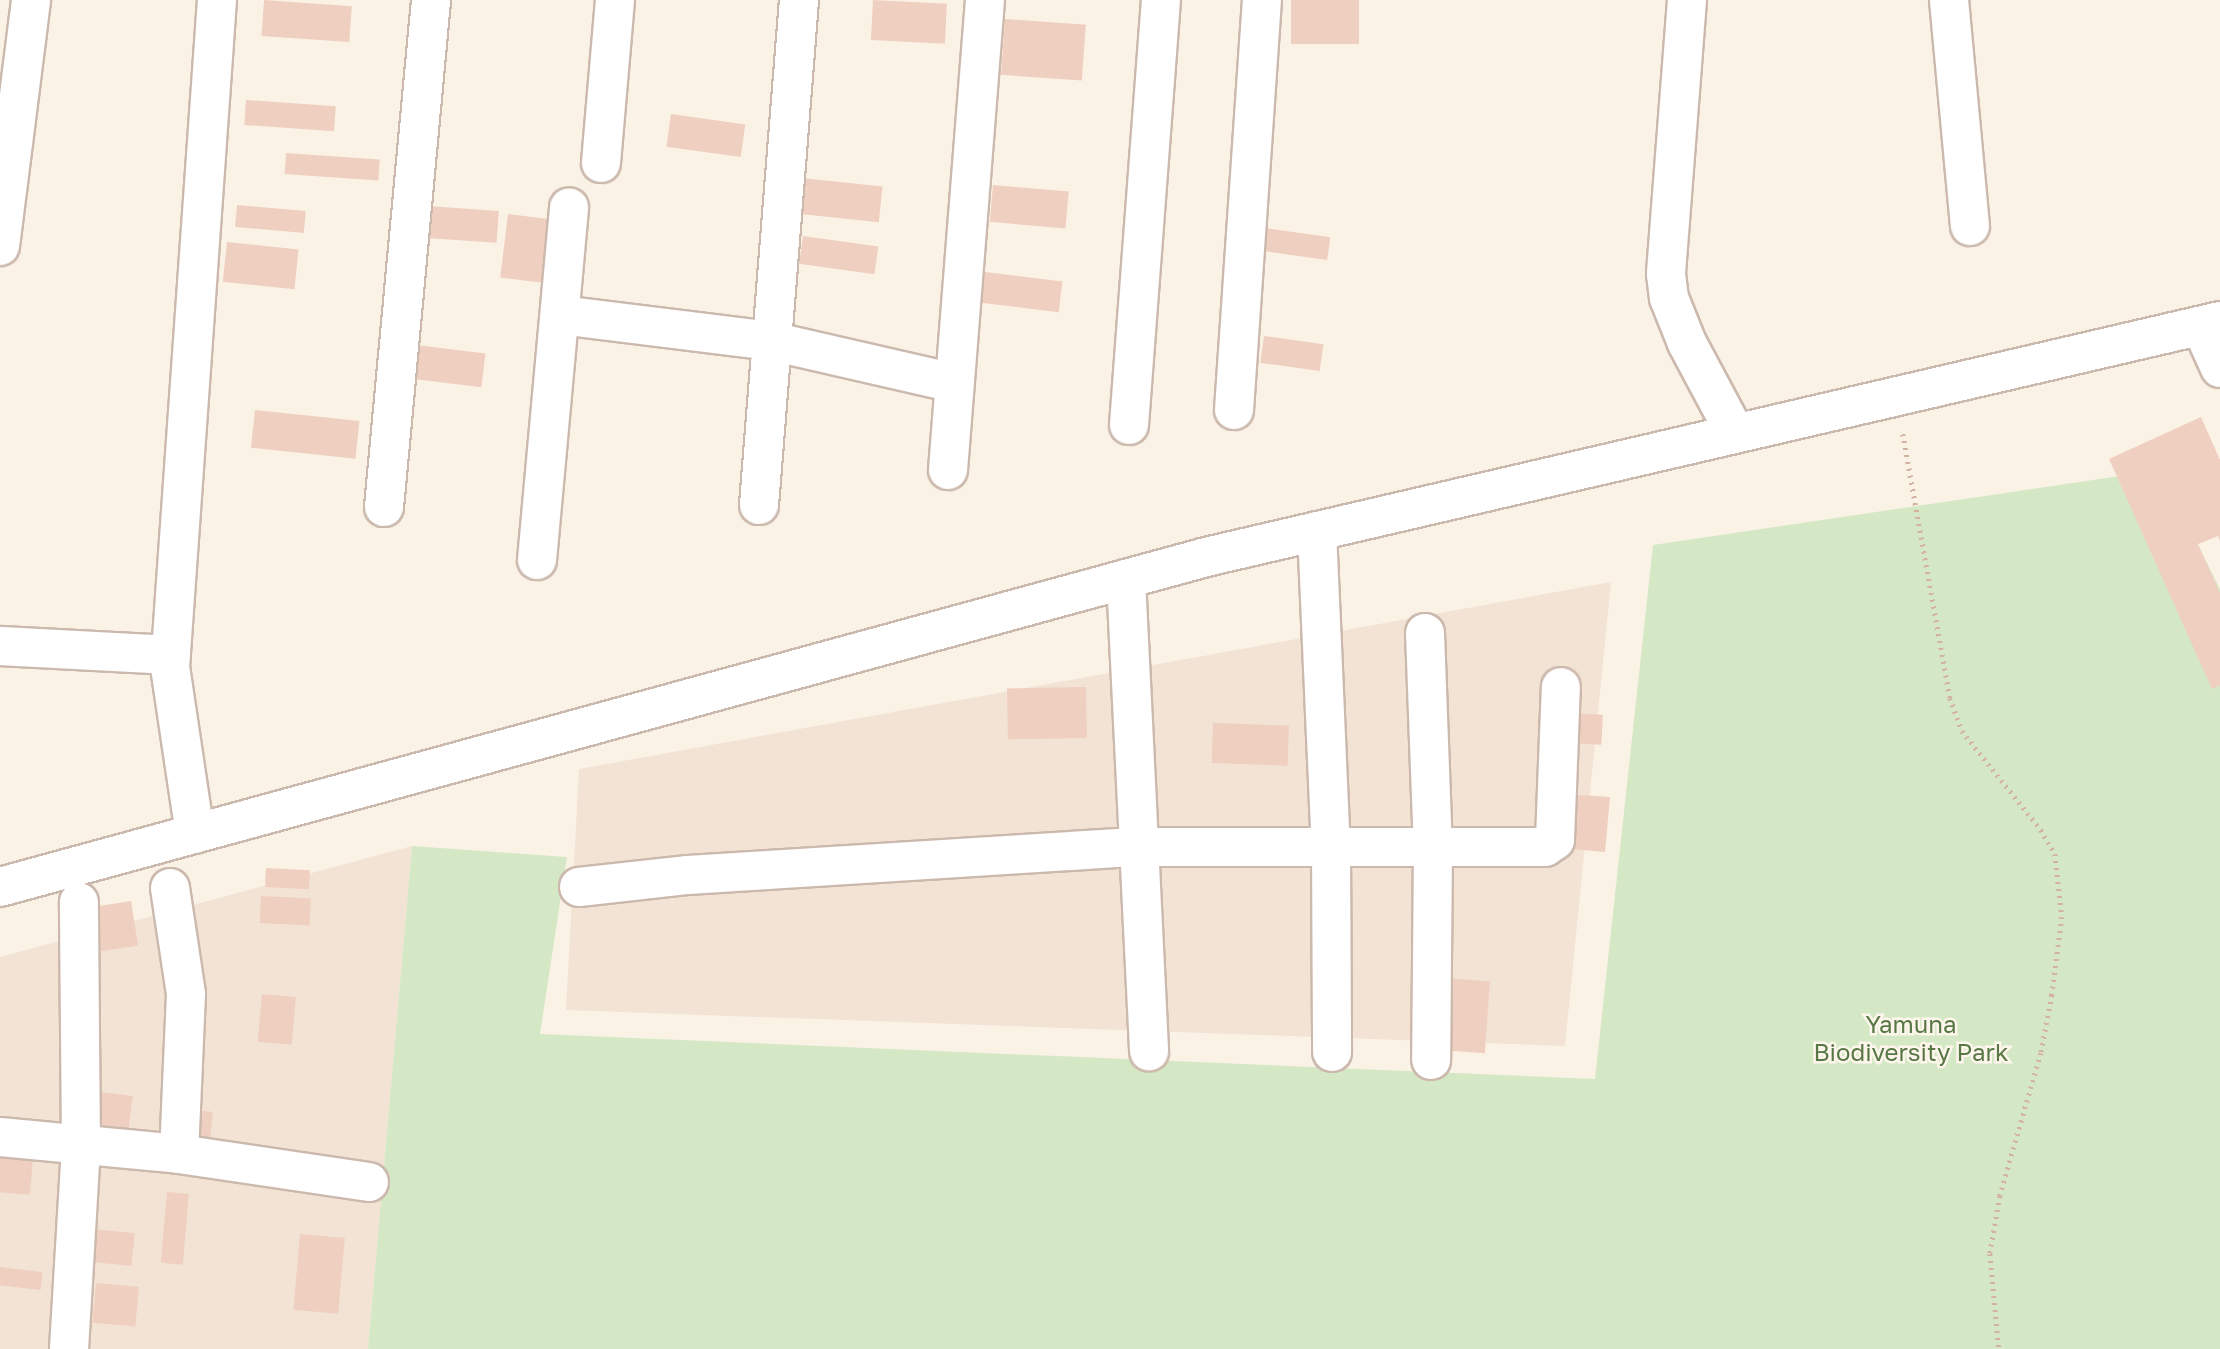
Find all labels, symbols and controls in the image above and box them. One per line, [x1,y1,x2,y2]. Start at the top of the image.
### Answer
park label: Yamuna Biodiversity Park [1814,1010,2008,1066]

